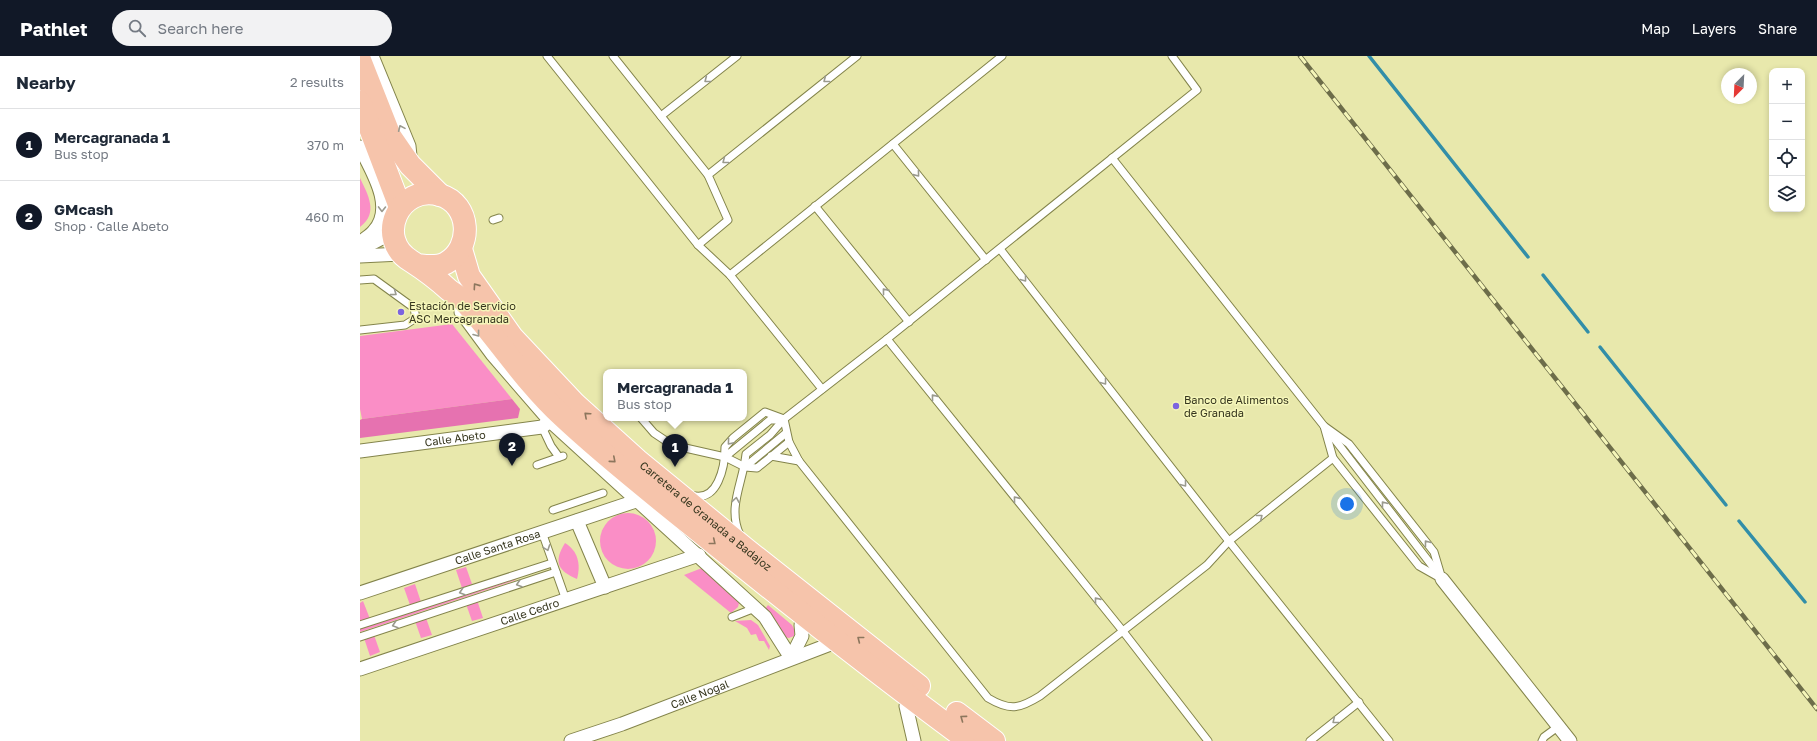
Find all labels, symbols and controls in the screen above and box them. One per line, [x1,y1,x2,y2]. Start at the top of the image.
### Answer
search box [112,10,392,46]
text: Pathlet [20,17,88,40]
icon: search [126,17,148,39]
text: Search here [158,19,244,37]
text: Map [1641,20,1670,37]
text: Layers [1692,20,1736,37]
text: Share [1758,20,1797,37]
north arrow [1721,68,1757,104]
map controls [1769,68,1805,212]
button: + [1769,68,1805,104]
text: Nearby [16,72,76,93]
text: 2 results [290,74,344,90]
one-way arrow [704,75,711,82]
one-way arrow [824,76,831,83]
button: − [1769,104,1805,140]
one-way arrow [398,125,406,133]
text: Mercagranada 1 [54,128,170,146]
text: 1 [26,137,32,153]
text: 370 m [307,137,344,153]
button: locate [1769,140,1805,176]
text: Bus stop [54,146,109,162]
one-way arrow [722,156,729,163]
one-way arrow [913,170,920,177]
button: layers [1769,176,1805,212]
text: GMcash [54,200,113,218]
one-way arrow [378,206,386,212]
text: 2 [25,209,33,225]
text: 460 m [305,209,344,225]
text: Shop · Calle Abeto [54,218,169,234]
one-way arrow [1019,275,1026,282]
one-way arrow [474,284,481,291]
one-way arrow [390,289,397,296]
one-way arrow [882,289,889,296]
place label: Estación de Servicio ASC Mercagranada [409,299,516,325]
marker: Estación de Servicio ASC Mercagranada [396,307,406,317]
one-way arrow [472,330,479,337]
popup [603,369,747,421]
one-way arrow [1100,377,1107,384]
text: Mercagranada 1 [617,378,733,396]
place label: Banco de Alimentos de Granada [1184,393,1289,419]
one-way arrow [932,395,939,402]
text: Bus stop [617,396,672,412]
marker: Banco de Alimentos de Granada [1171,401,1181,411]
one-way arrow [584,412,592,419]
street label: Calle Abeto [424,427,487,448]
pin: 2 [499,433,525,466]
pin: 1 [662,434,688,467]
one-way arrow [727,437,734,445]
one-way arrow [608,455,615,462]
street label: Carretera de Granada a Badajoz [638,458,775,573]
one-way arrow [1180,480,1187,487]
your location [1337,494,1357,514]
one-way arrow [1013,496,1020,503]
one-way arrow [731,497,740,503]
one-way arrow [1381,502,1388,509]
one-way arrow [1255,515,1262,522]
street label: Calle Santa Rosa [453,526,542,567]
one-way arrow [708,538,716,545]
one-way arrow [1425,541,1432,548]
one-way arrow [542,544,551,551]
one-way arrow [515,580,522,588]
one-way arrow [459,587,466,596]
street label: Calle Cedro [498,595,561,627]
one-way arrow [1095,597,1102,604]
one-way arrow [392,620,399,629]
one-way arrow [857,637,864,644]
street label: Calle Nogal [669,677,731,711]
one-way arrow [960,715,967,723]
one-way arrow [1332,717,1339,724]

